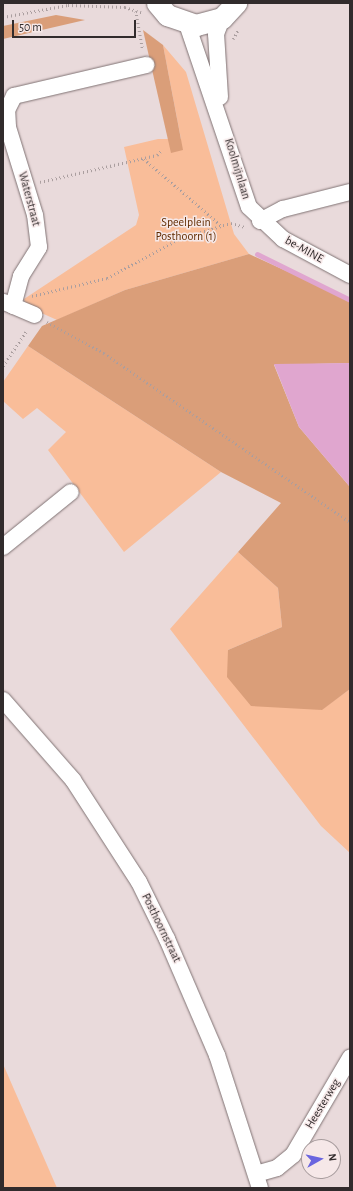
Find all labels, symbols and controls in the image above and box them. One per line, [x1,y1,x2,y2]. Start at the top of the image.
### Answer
scale bar [14,12,138,38]
text: 50 m [19,21,42,33]
street label: Koolmijnlaan [221,137,253,201]
street label: Waterstraat [15,170,43,228]
park label: Speelplein Posthoorn (1) [155,216,217,244]
street label: be-MINE [282,234,326,266]
street label: Posthoornstraat [138,891,184,965]
street label: Heesterweg [302,1076,344,1132]
north arrow [301,1139,341,1179]
text: N [326,1153,338,1162]

